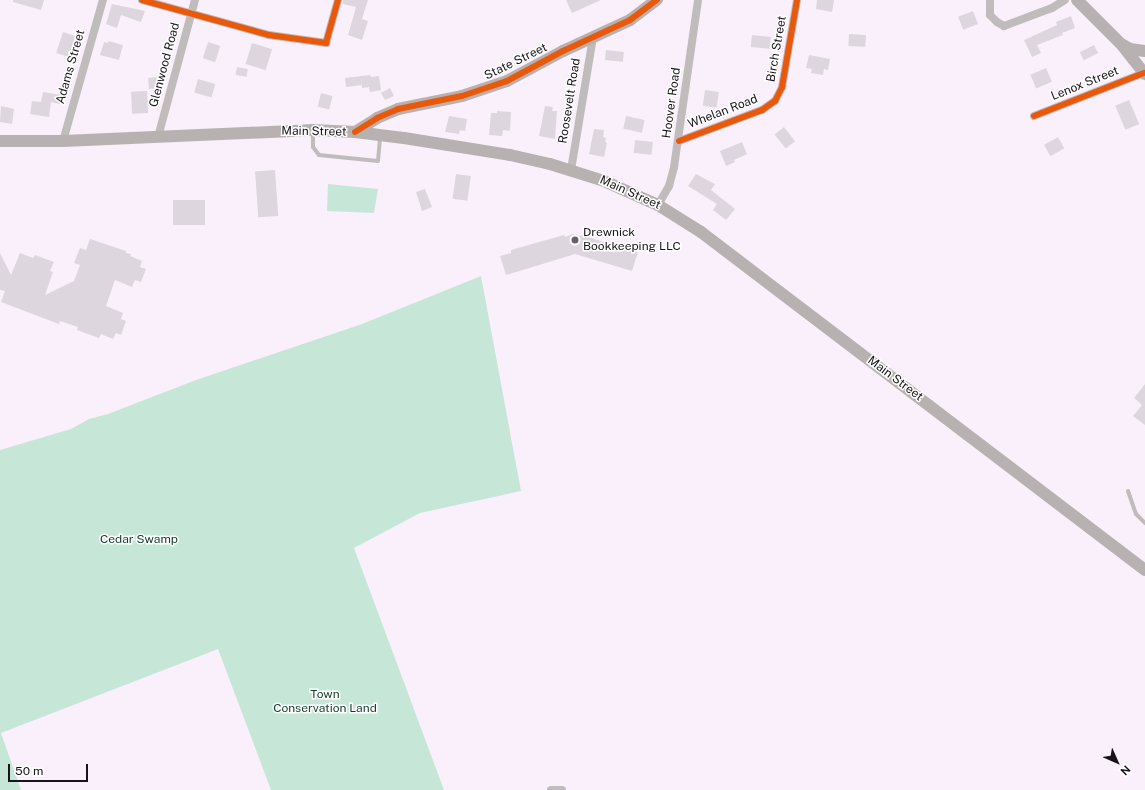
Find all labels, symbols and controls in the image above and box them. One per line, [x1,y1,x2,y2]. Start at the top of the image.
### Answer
street label: Birch Street [764,15,790,83]
street label: Glenwood Road [147,21,183,109]
street label: Adams Street [54,28,88,106]
street label: State Street [482,41,550,83]
street label: Roosevelt Road [556,57,584,145]
street label: Lenox Street [1049,64,1121,104]
street label: Hoover Road [660,67,684,139]
street label: Whelan Road [686,92,760,132]
street label: Main Street [281,124,347,140]
street label: Main Street [597,173,663,213]
place label: Drewnick Bookkeeping LLC [583,226,681,254]
marker: Drewnick Bookkeeping LLC [570,235,580,245]
street label: Main Street [865,354,925,404]
park label: Cedar Swamp [100,533,178,547]
park label: Town Conservation Land [273,688,377,716]
north arrow [1097,742,1137,782]
scale bar [10,756,90,782]
text: N [1118,763,1133,778]
text: 50 m [15,764,43,778]

